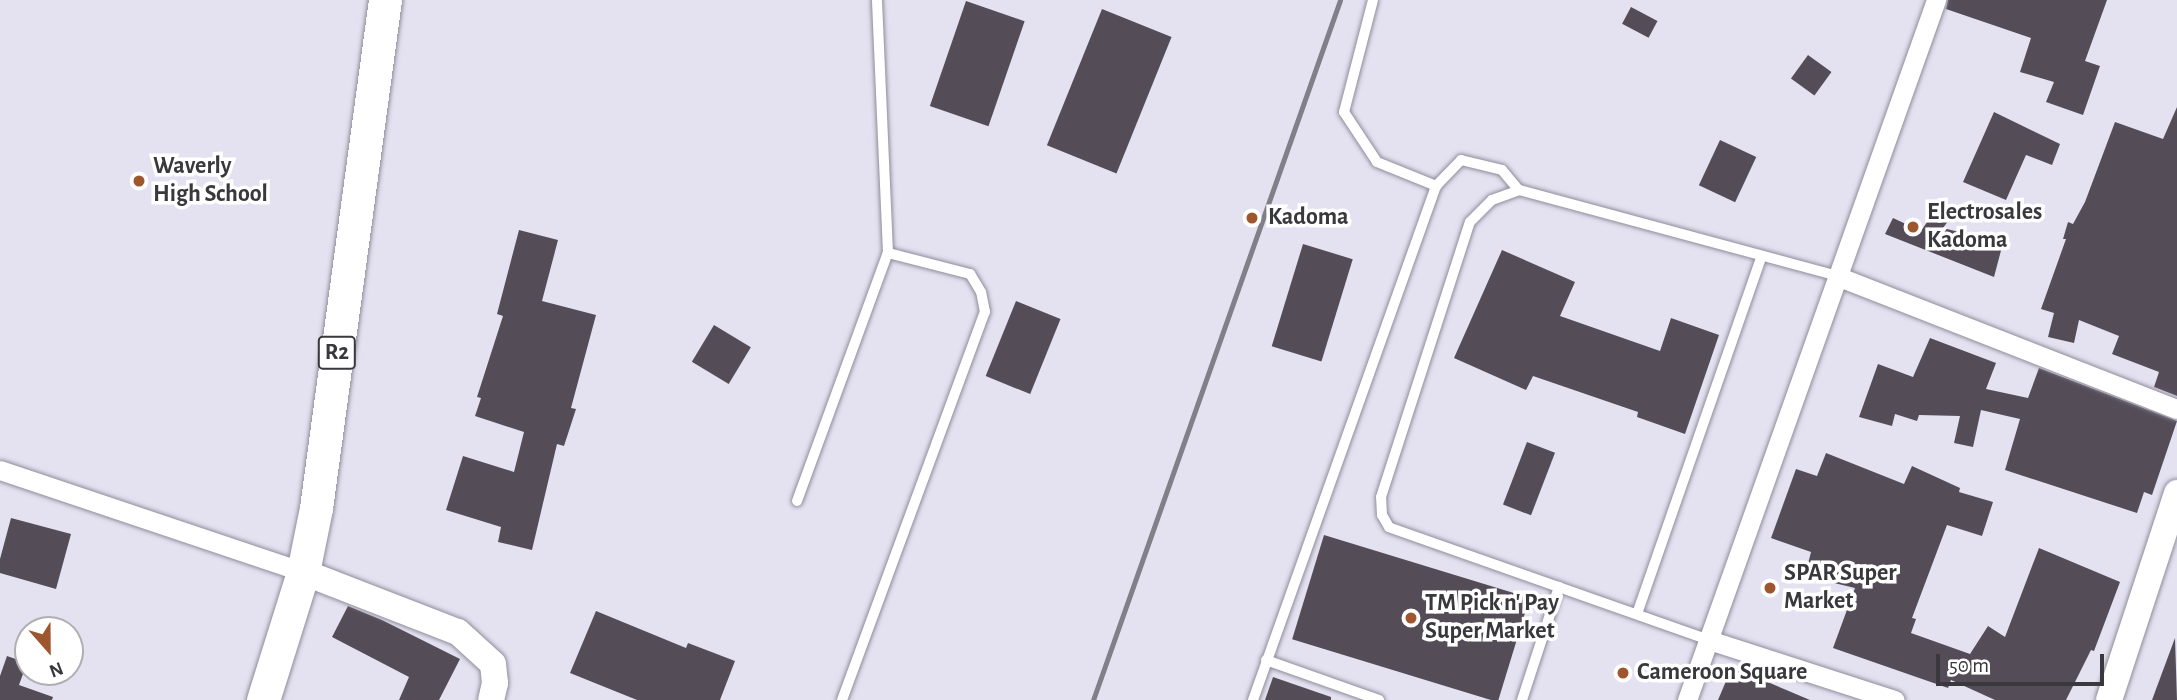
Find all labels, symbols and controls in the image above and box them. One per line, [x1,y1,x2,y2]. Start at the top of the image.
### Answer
place label: Waverly High School [153,153,268,209]
marker: Waverly High School [131,173,147,189]
place label: Electrosales Kadoma [1927,199,2042,255]
place label: Kadoma [1268,204,1349,232]
marker: Kadoma [1242,208,1262,228]
marker: Electrosales Kadoma [1905,219,1921,235]
road number: R2 [318,334,356,372]
place label: SPAR Super Market [1784,560,1897,616]
marker: SPAR Super Market [1762,580,1778,596]
place label: TM Pick n' Pay Super Market [1425,590,1559,646]
marker: TM Pick n' Pay Super Market [1403,610,1419,626]
north arrow [14,616,84,686]
scale bar [1939,640,2107,684]
text: 50 m [1949,655,1989,676]
text: N [46,658,66,680]
place label: Cameroon Square [1637,659,1807,687]
marker: Cameroon Square [1615,665,1631,681]

